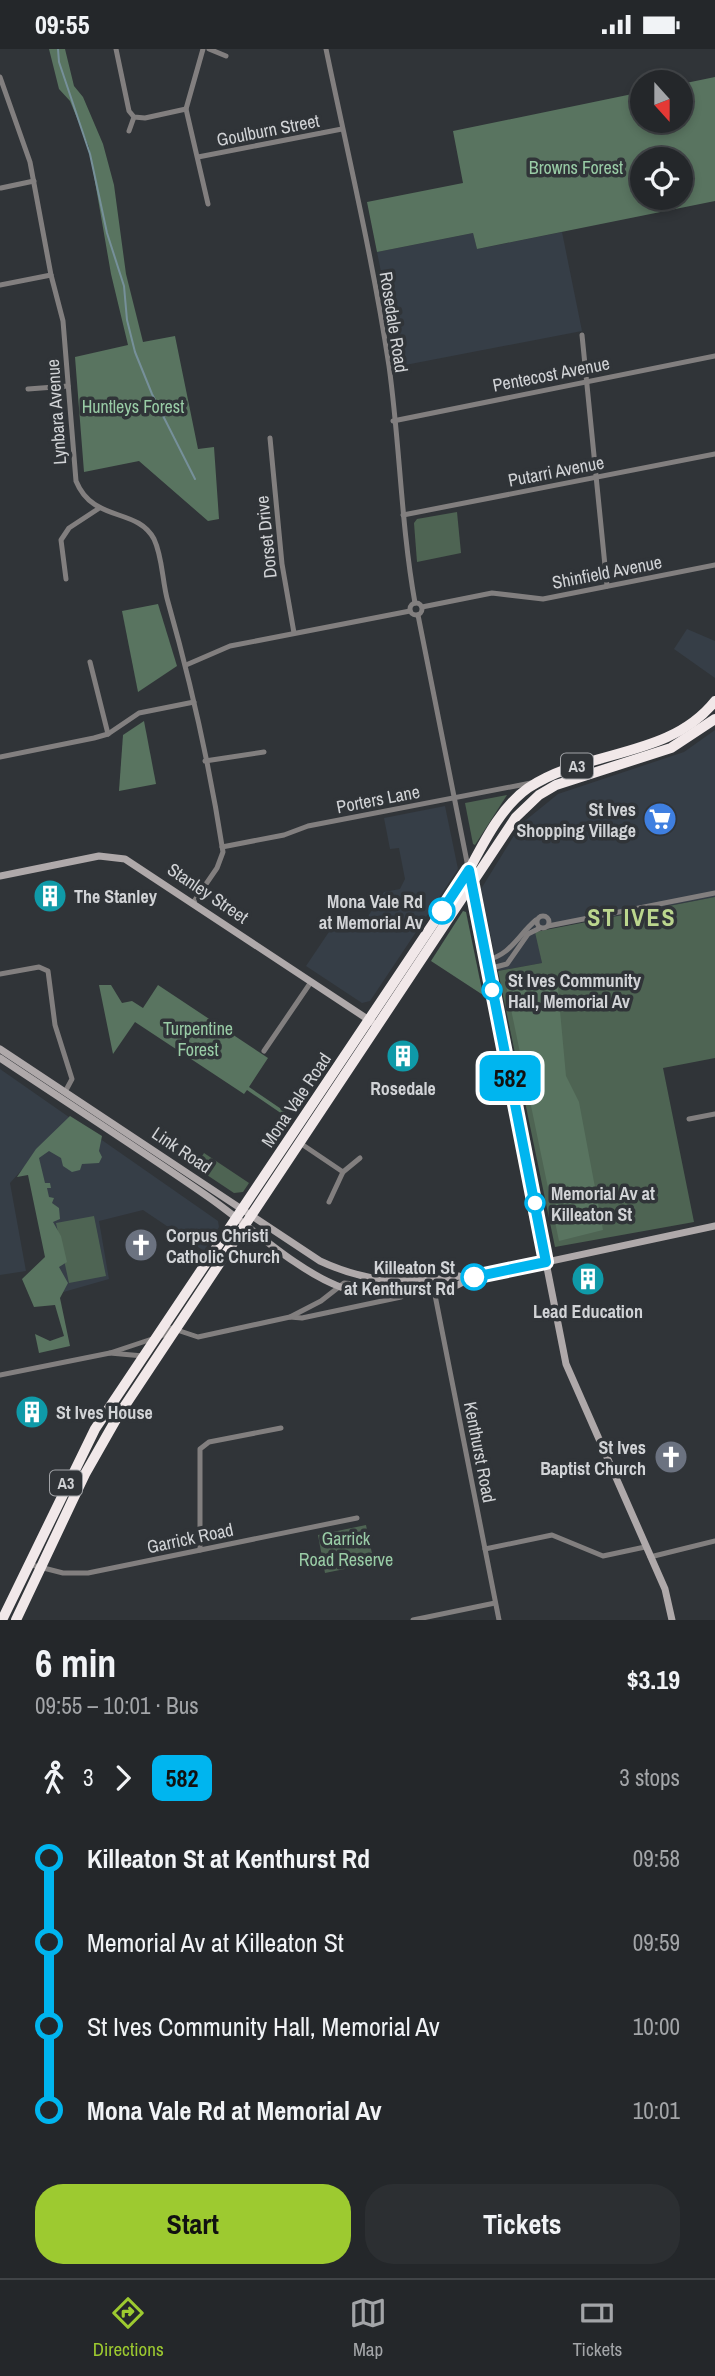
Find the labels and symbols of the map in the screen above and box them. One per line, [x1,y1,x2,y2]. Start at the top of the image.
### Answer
north arrow [630,70,693,133]
street label: Goulburn Street [214,108,322,152]
park label: Browns Forest [529,155,623,180]
street label: Rosedale Road [374,270,414,374]
street label: Pentecost Avenue [490,350,612,398]
street label: Lynbara Avenue [40,358,72,466]
park label: Huntleys Forest [82,394,184,419]
street label: Putarri Avenue [506,449,606,493]
street label: Dorset Drive [249,494,283,580]
street label: Shinfield Avenue [550,549,664,595]
road number: A3 [561,753,593,779]
street label: Porters Lane [334,779,422,819]
place label: St Ives Shopping Village [516,797,636,843]
supermarket icon: St Ives Shopping Village [641,800,679,838]
street label: Stanley Street [163,857,253,929]
building icon: The Stanley [31,877,69,915]
place label: The Stanley [74,884,158,909]
place label: Mona Vale Rd at Memorial Av [319,889,424,935]
marker: Mona Vale Rd at Memorial Av [429,898,455,924]
district label: ST IVES [587,901,677,933]
place label: St Ives Community Hall, Memorial Av [508,968,642,1014]
marker: St Ives Community Hall, Memorial Av [482,980,502,1000]
park label: Turpentine Forest [163,1016,233,1062]
building icon: Rosedale [384,1037,422,1075]
street label: Mona Vale Road [255,1048,337,1152]
line badge: 582 [470,1055,550,1101]
place label: Rosedale [370,1076,436,1101]
street label: Link Road [147,1121,217,1179]
place label: Memorial Av at Killeaton St [551,1181,655,1227]
marker: Memorial Av at Killeaton St [525,1193,545,1213]
place label: Corpus Christi Catholic Church [166,1223,280,1269]
church icon: Corpus Christi Catholic Church [122,1226,160,1264]
place label: Killeaton St at Kenthurst Rd [344,1255,455,1301]
building icon: Lead Education [569,1260,607,1298]
marker: Killeaton St at Kenthurst Rd [461,1264,487,1290]
place label: Lead Education [533,1299,643,1324]
building icon: St Ives House [13,1393,51,1431]
street label: Kenthurst Road [458,1399,502,1505]
place label: St Ives House [56,1400,153,1425]
place label: St Ives Baptist Church [540,1435,646,1481]
church icon: St Ives Baptist Church [652,1438,690,1476]
road number: A3 [50,1471,82,1495]
street label: Garrick Road [144,1517,236,1559]
park label: Garrick Road Reserve [299,1526,393,1572]

